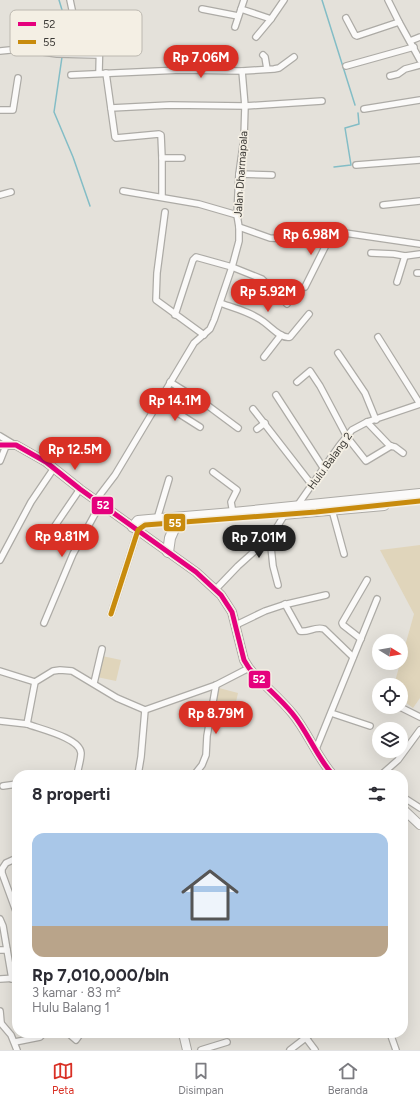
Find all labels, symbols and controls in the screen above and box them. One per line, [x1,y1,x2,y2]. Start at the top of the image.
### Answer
legend [10,10,142,56]
text: 52 [43,18,55,31]
text: 55 [43,36,56,49]
pin: Rp 7.06M [160,45,242,79]
text: Rp 7.06M [173,50,229,65]
street label: Jalan Dharmapala [232,130,250,218]
pin: Rp 6.98M [270,222,352,256]
text: Rp 6.98M [283,227,339,242]
pin: Rp 5.92M [227,279,309,313]
text: Rp 5.92M [240,284,296,299]
pin: Rp 14.1M [134,388,216,422]
text: Rp 14.1M [149,393,201,408]
street label: Hulu Balang 2 [305,430,355,492]
pin: Rp 12.5M [34,437,116,471]
text: Rp 12.5M [48,442,102,457]
line badge: 52 [91,496,114,515]
text: 52 [97,499,109,512]
line badge: 55 [163,513,186,532]
text: 55 [169,517,181,530]
pin: Rp 9.81M [21,524,103,558]
pin: Rp 7.01M [218,525,300,559]
text: Rp 9.81M [35,529,89,544]
text: Rp 7.01M [232,530,286,545]
north arrow [372,634,408,670]
map controls [372,634,408,758]
line badge: 52 [248,670,271,689]
text: 52 [253,673,265,686]
button: locate [372,678,408,714]
pin: Rp 8.79M [175,701,257,735]
text: Rp 8.79M [188,706,244,721]
button: layers [372,722,408,758]
icon: filters [366,783,388,805]
text: 8 properti [32,784,110,804]
icon: home [174,859,246,931]
text: Rp 7,010,000/bln [32,965,169,985]
text: 3 kamar · 83 m² [32,985,121,1000]
text: Hulu Balang 1 [32,1000,110,1015]
tab: Peta [52,1060,74,1097]
tab: Disimpan [178,1060,224,1097]
tab: Beranda [328,1060,368,1097]

